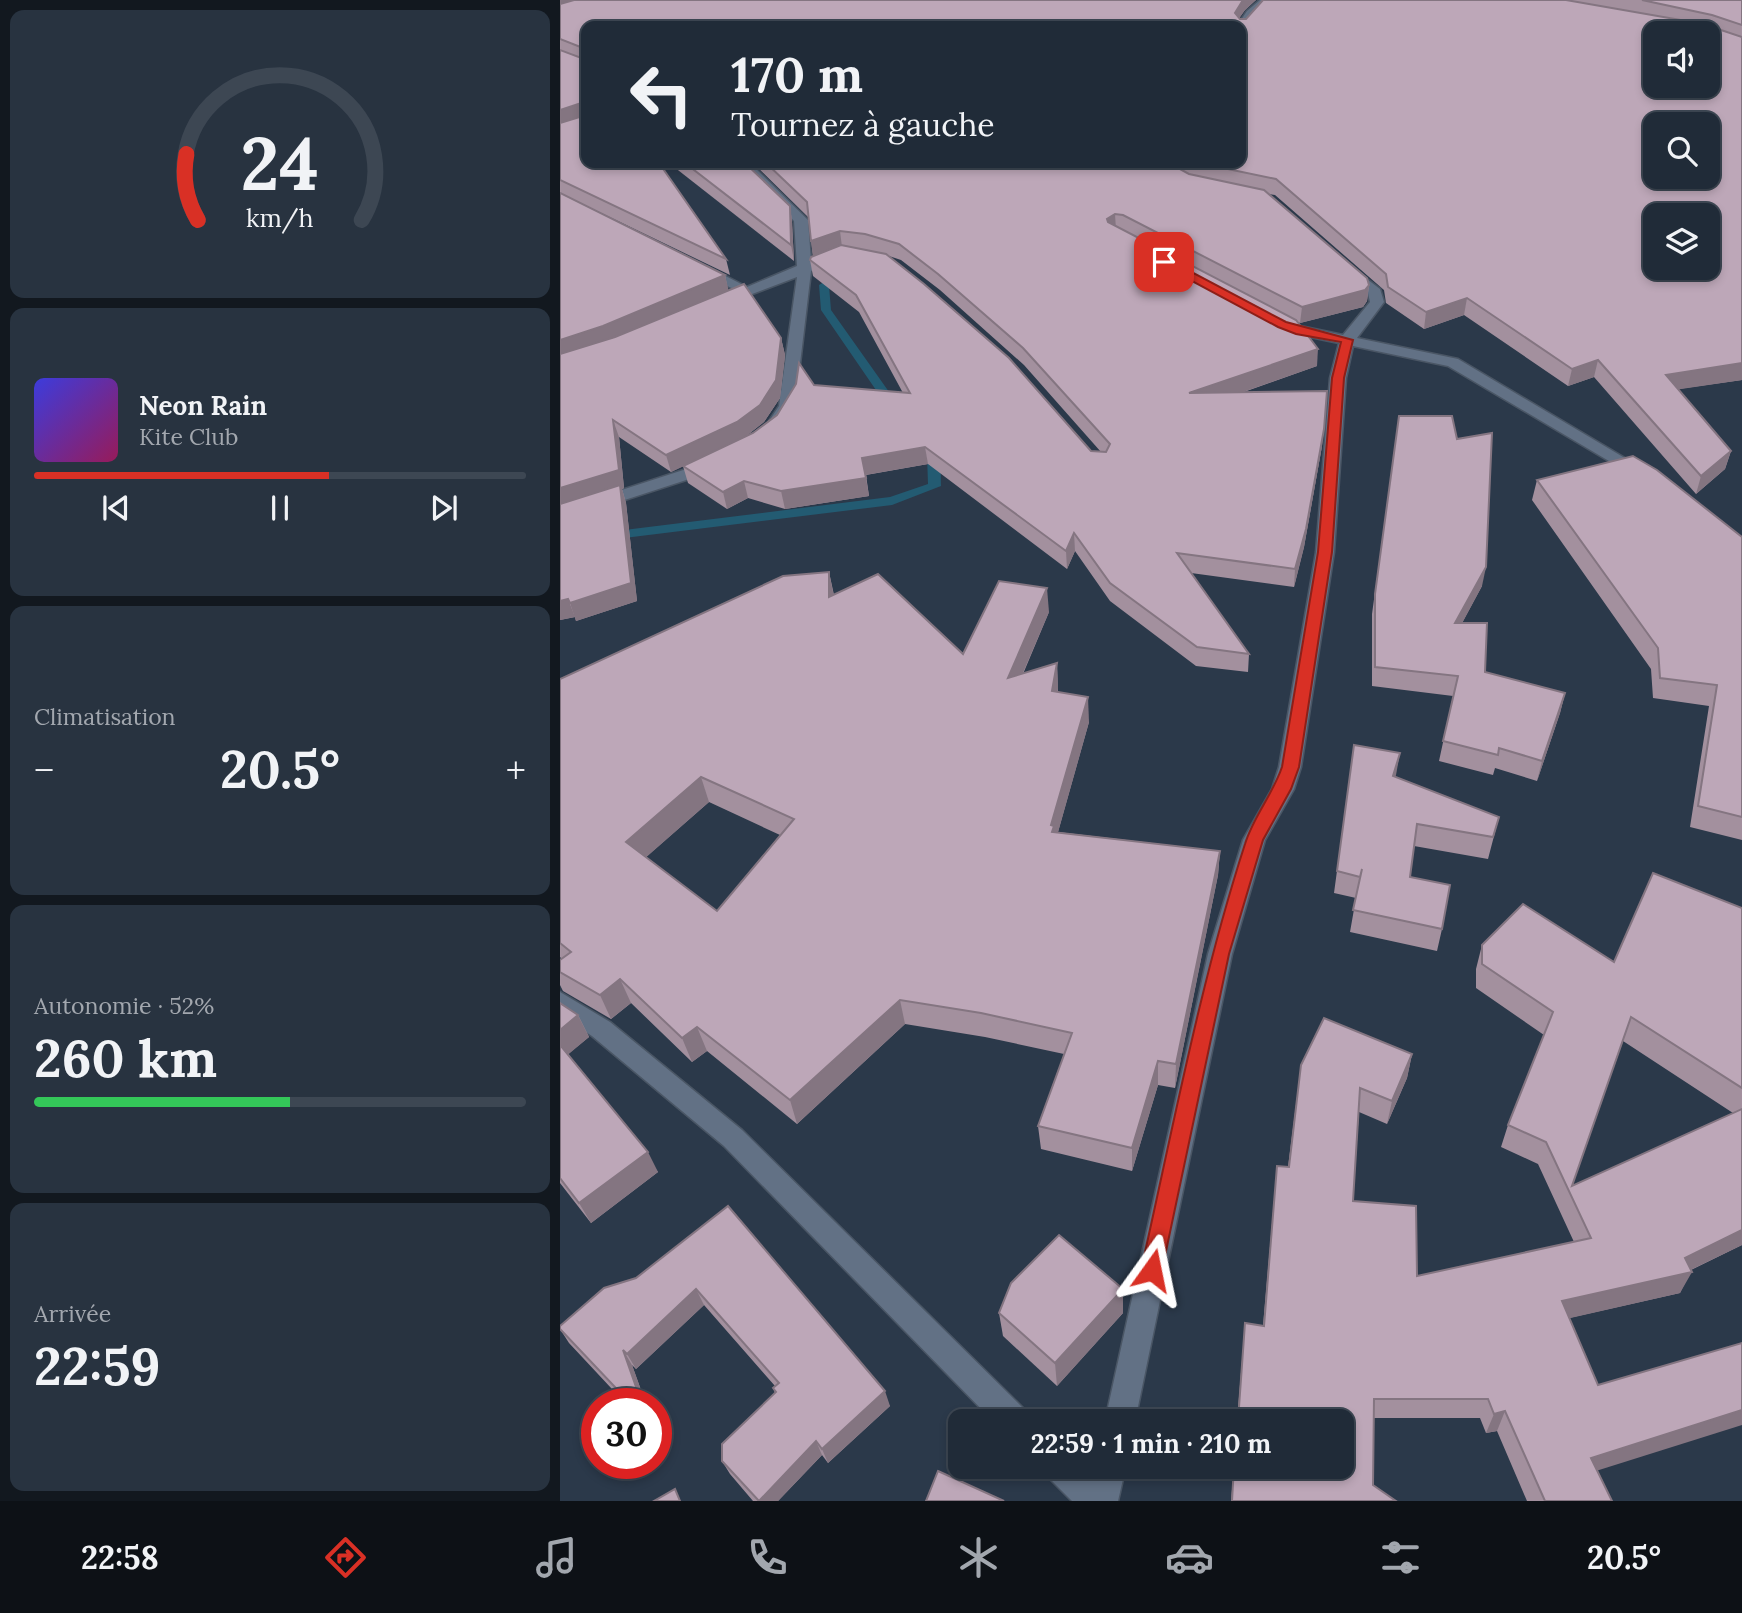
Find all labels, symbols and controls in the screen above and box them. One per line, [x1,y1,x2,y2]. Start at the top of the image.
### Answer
map controls [1643,21,1720,280]
button: sound [1643,21,1720,98]
text: 170 m [731,43,863,105]
icon: left [616,49,707,140]
text: Tournez à gauche [731,104,995,145]
button: search [1643,112,1720,189]
text: 24 [241,117,319,210]
text: km/h [246,202,314,234]
button: layers [1643,203,1720,280]
pin [1134,232,1194,292]
icon: arrive [1145,243,1183,281]
text: Neon Rain [139,389,267,422]
text: Kite Club [139,422,238,451]
icon: previous [97,489,135,527]
icon: pause [261,489,299,527]
icon: next [425,489,463,527]
text: Climatisation [34,702,176,731]
text: 20.5° [220,736,340,802]
text: − [34,746,54,794]
text: + [506,746,526,794]
text: Autonomie · 52% [34,991,214,1020]
text: 260 km [34,1025,217,1091]
position arrow [1115,1233,1189,1307]
text: Arrivée [34,1299,111,1328]
text: 22:59 [34,1333,160,1399]
speed limit sign: 30 [581,1388,672,1479]
text: 22:59 · 1 min · 210 m [1031,1427,1271,1460]
icon: directions [321,1533,370,1582]
icon: music [532,1533,581,1582]
icon: phone [743,1533,792,1582]
icon: climate [954,1533,1003,1582]
icon: car [1165,1533,1214,1582]
icon: filters [1376,1533,1425,1582]
text: 22:58 [81,1537,159,1578]
text: 20.5° [1587,1537,1661,1578]

